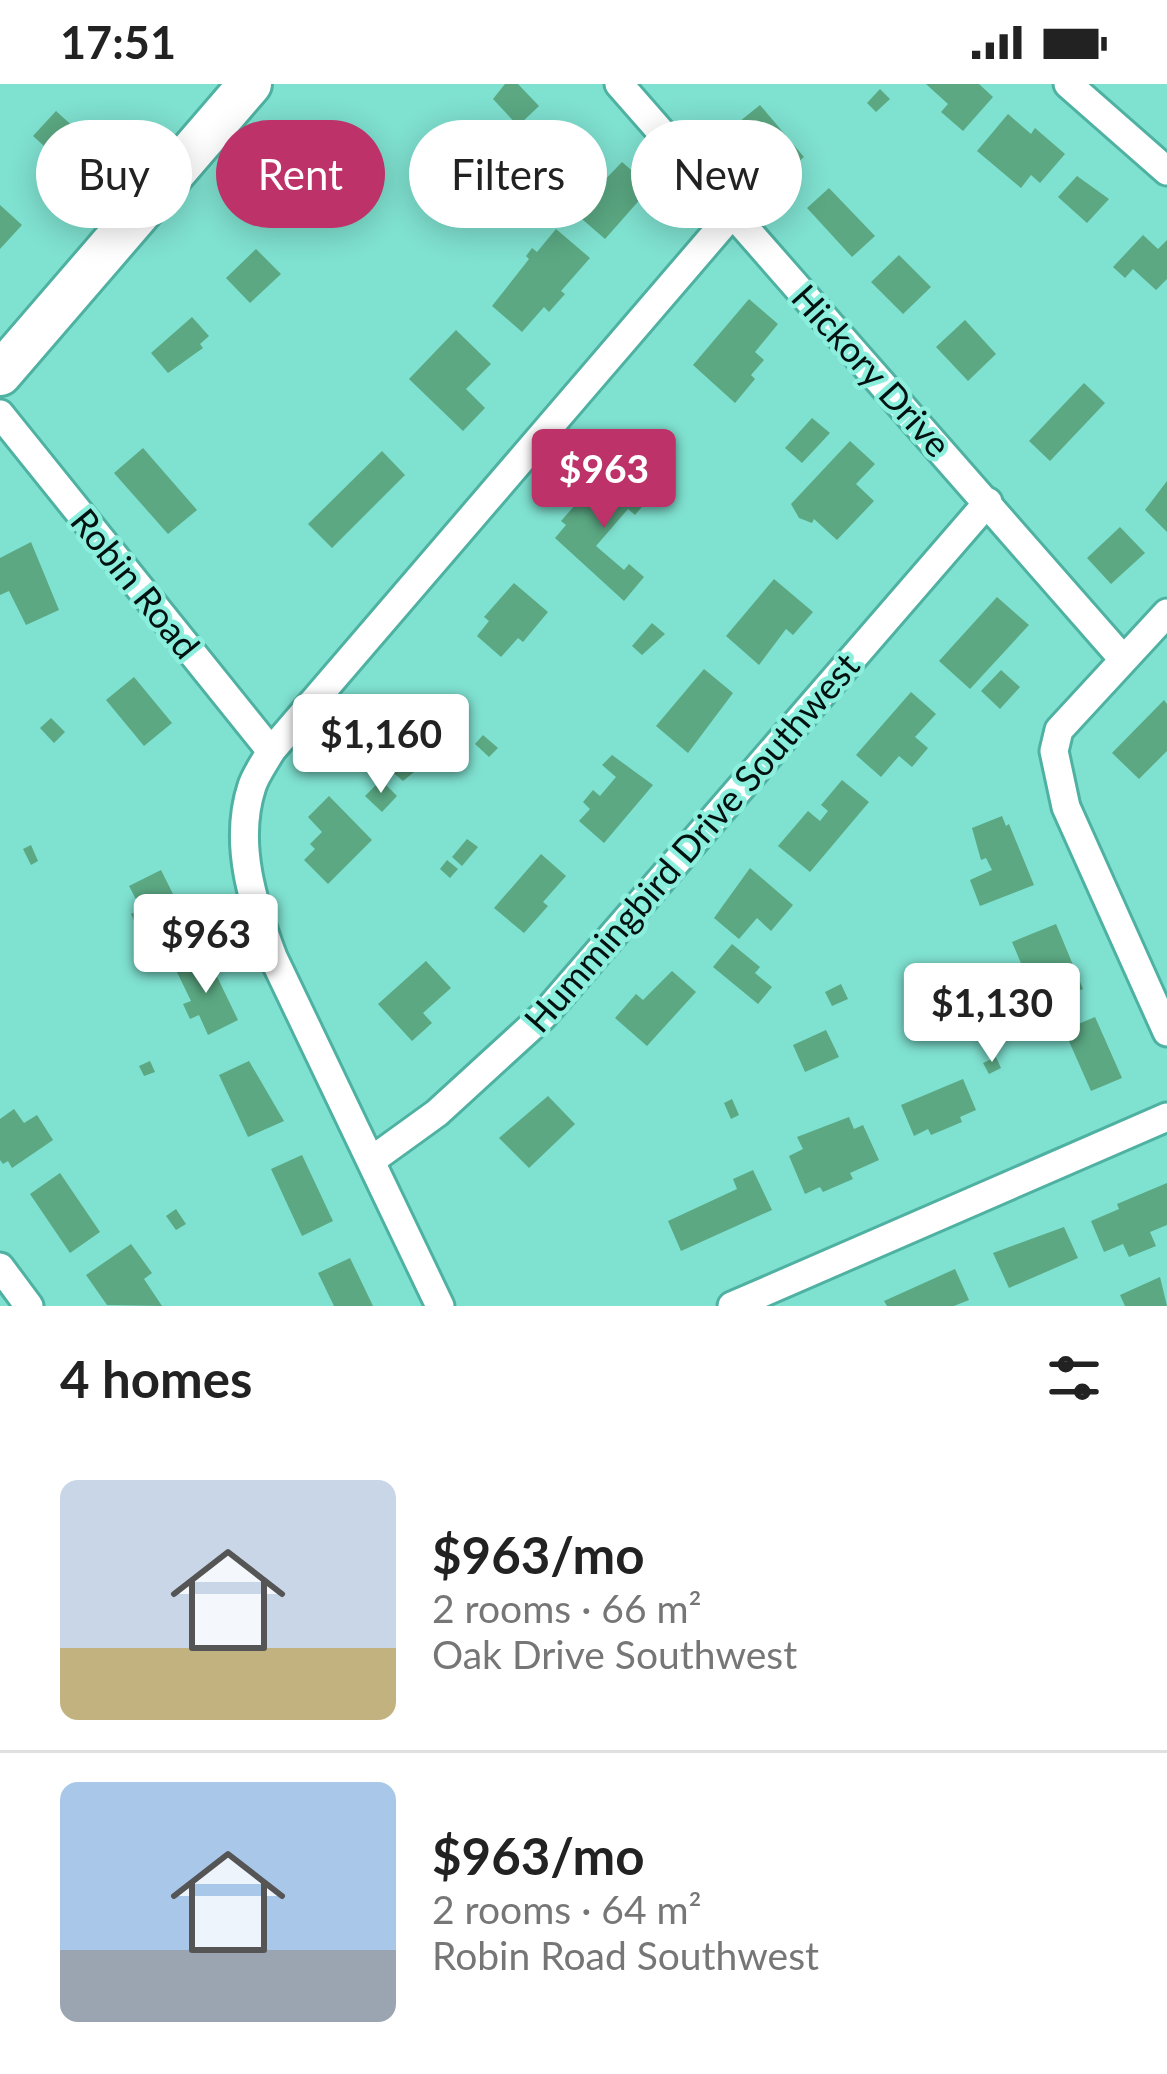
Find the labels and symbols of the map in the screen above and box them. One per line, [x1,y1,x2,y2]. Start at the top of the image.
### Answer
street label: Hickory Drive [783,275,961,465]
pin: $963 [533,429,675,531]
street label: Robin Road [62,499,210,667]
street label: Hummingbird Drive Southwest [514,643,868,1041]
pin: $1,160 [283,694,479,796]
pin: $963 [135,894,277,996]
pin: $1,130 [894,963,1090,1065]

